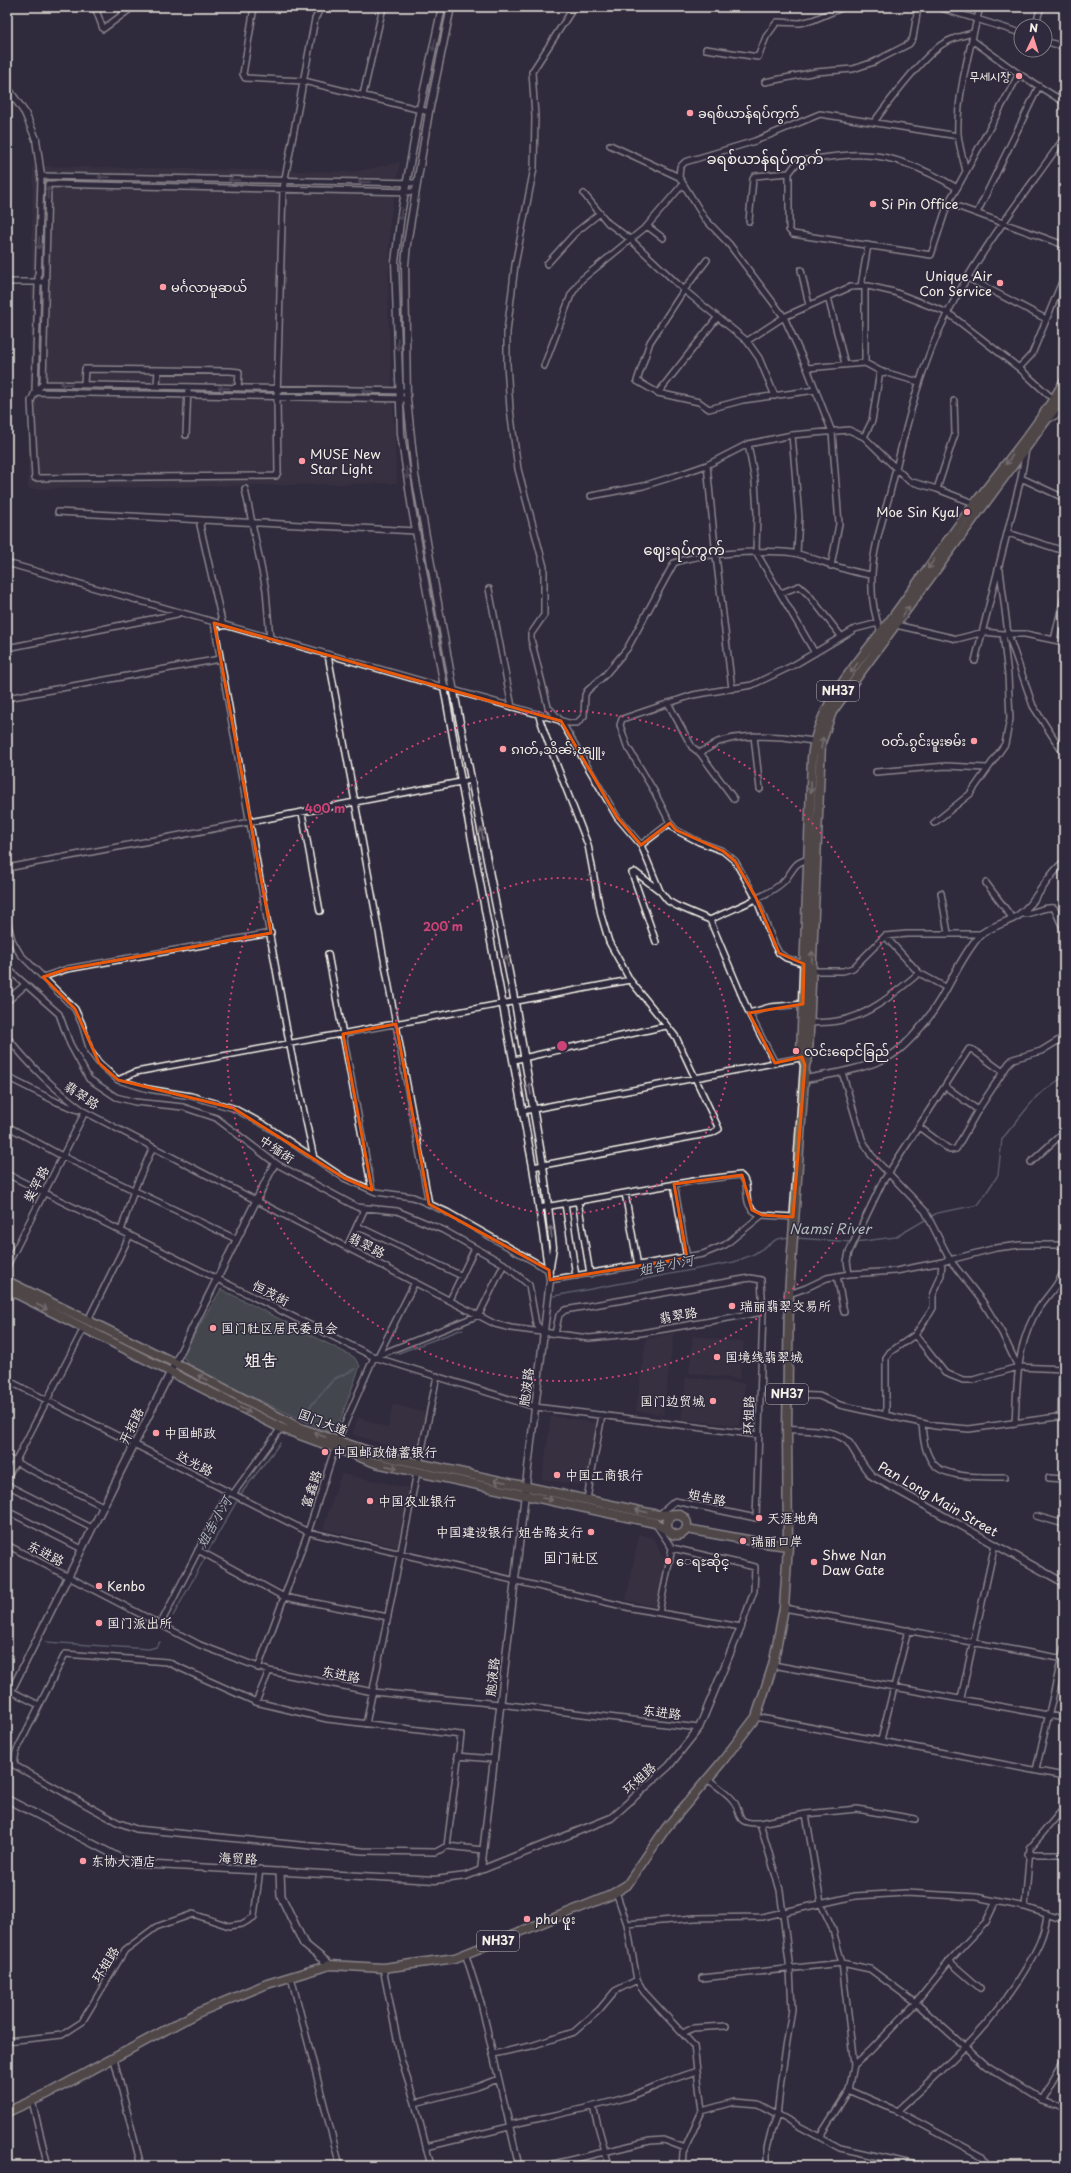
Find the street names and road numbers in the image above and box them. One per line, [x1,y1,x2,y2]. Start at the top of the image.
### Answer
road number: NH37 [817,681,859,701]
street label: 翡翠路 [61,1076,104,1113]
street label: 中缅街 [256,1130,299,1167]
street label: 奘罕路 [18,1162,53,1205]
street label: 翡翠路 [346,1227,389,1262]
street label: 恒茂街 [250,1275,293,1310]
street label: 翡翠路 [657,1302,699,1327]
street label: 胞波路 [514,1366,537,1407]
road number: NH37 [766,1384,808,1404]
street label: 环姐路 [737,1395,758,1435]
street label: 国门大道 [295,1403,351,1440]
street label: 开拓路 [113,1404,148,1447]
street label: 达光路 [174,1445,217,1480]
street label: Pan Long Main Street [875,1456,1002,1541]
street label: 富鑫路 [295,1467,326,1510]
street label: 姐告路 [686,1483,728,1510]
street label: 东进路 [25,1535,68,1570]
street label: 胞液路 [480,1657,503,1697]
street label: 东进路 [320,1660,362,1687]
street label: 东进路 [642,1700,683,1723]
street label: 环姐路 [618,1758,660,1798]
street label: 海贸路 [218,1847,258,1868]
road number: NH37 [477,1931,519,1951]
street label: 环姐路 [86,1942,123,1985]

